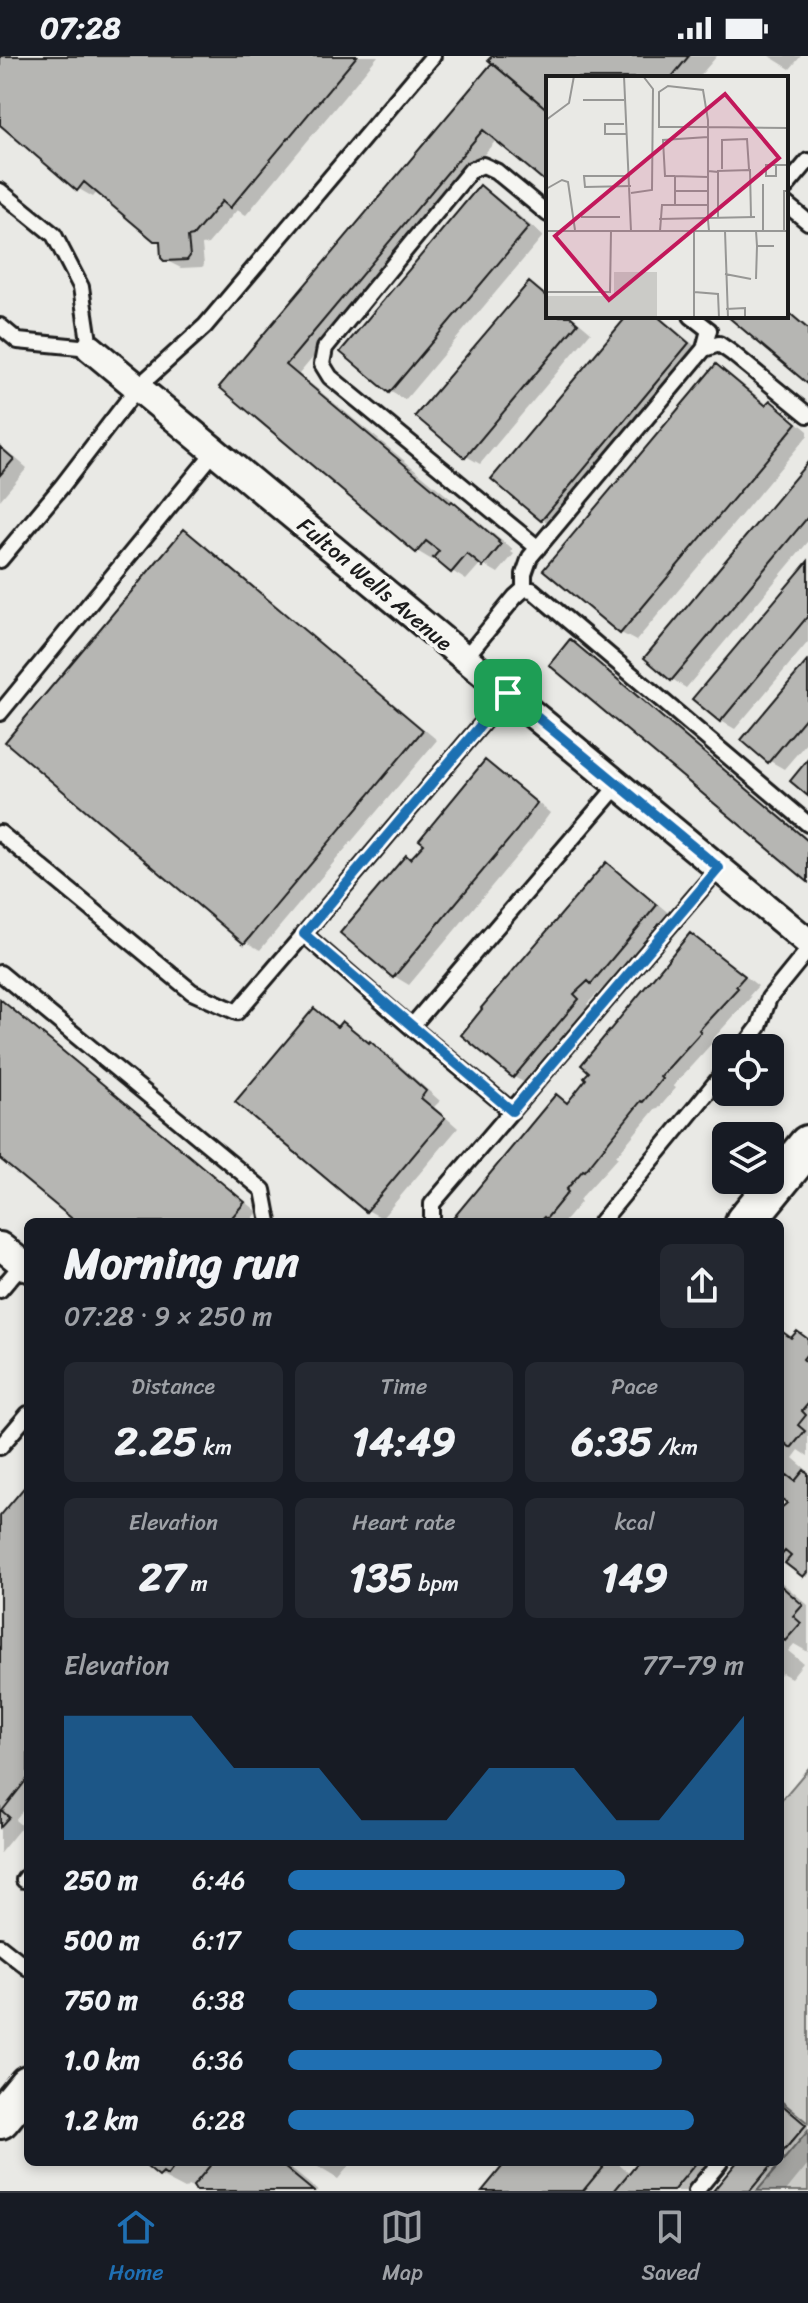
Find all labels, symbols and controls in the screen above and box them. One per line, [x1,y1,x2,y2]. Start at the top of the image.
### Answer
text: 07:28 [40,1,121,55]
inset map [546,76,788,318]
street label: Fulton Wells Avenue [288,507,462,661]
pin [474,659,542,727]
icon: arrive [486,671,530,715]
map controls [712,1034,784,1194]
button: locate [712,1034,784,1106]
button: layers [712,1122,784,1194]
text: Morning run [64,1224,299,1302]
button: share [660,1244,744,1328]
text: 07:28 · 9 × 250 m [64,1293,272,1339]
text: Distance [132,1367,215,1406]
text: Time [381,1367,427,1406]
text: Pace [611,1367,658,1406]
text: 2.25 [115,1406,198,1477]
text: 14:49 [352,1406,456,1477]
text: 6:35 [571,1406,653,1477]
text: km [198,1428,232,1467]
text: /km [653,1428,698,1467]
text: Elevation [129,1503,218,1542]
text: Heart rate [352,1503,456,1542]
text: kcal [615,1503,655,1542]
text: 27 [139,1542,185,1613]
text: 135 [349,1542,413,1613]
text: 149 [601,1542,668,1613]
text: m [185,1564,208,1603]
text: bpm [413,1564,459,1603]
text: Elevation [64,1642,169,1688]
text: 77–79 m [642,1642,744,1688]
text: 250 m [64,1857,138,1903]
text: 6:46 [192,1857,246,1903]
text: 500 m [64,1917,139,1963]
text: 6:17 [192,1917,241,1963]
text: 750 m [64,1977,138,2023]
text: 6:38 [192,1977,245,2023]
text: 1.0 km [64,2037,140,2083]
text: 6:36 [192,2037,244,2083]
text: 1.2 km [64,2097,139,2143]
text: 6:28 [192,2097,245,2143]
tab: Home [109,2205,163,2292]
tab: Map [380,2205,424,2292]
tab: Saved [641,2205,699,2292]

